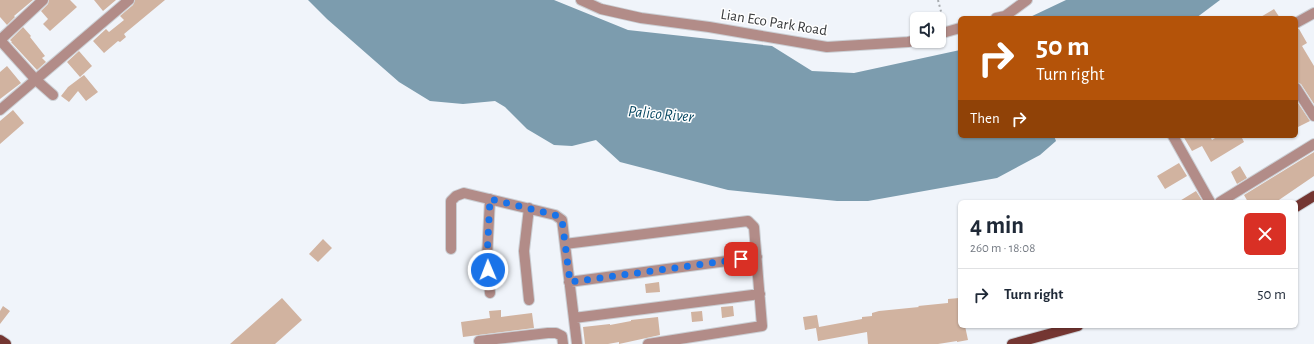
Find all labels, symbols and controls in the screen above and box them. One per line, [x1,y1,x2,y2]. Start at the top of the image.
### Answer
street label: Lian Eco Park Road [720,7,828,38]
map controls [910,12,946,48]
button: sound [910,12,946,48]
icon: right [970,32,1022,84]
text: 50 m [1036,33,1090,61]
text: Turn right [1036,66,1105,84]
water label: Palico River [628,103,695,125]
icon: right [1008,108,1030,130]
text: Then [970,111,1000,126]
button: close [1244,213,1286,255]
text: 4 min [970,214,1024,238]
pin [724,242,758,276]
text: 260 m · 18:08 [970,242,1035,255]
icon: arrive [730,248,752,270]
position arrow [467,249,509,291]
icon: right [970,284,992,306]
text: Turn right [1004,287,1063,302]
text: 50 m [1257,287,1286,302]

